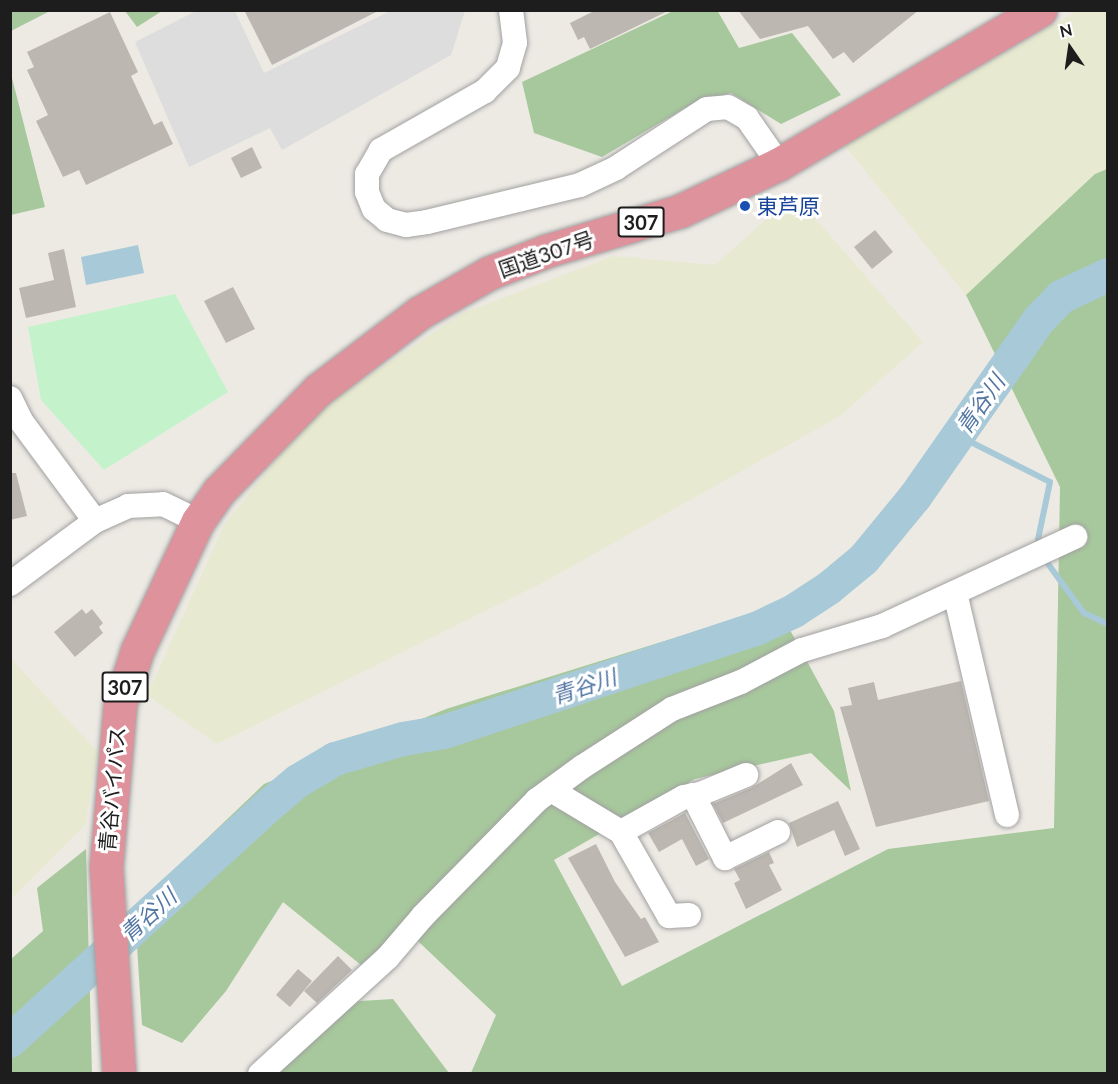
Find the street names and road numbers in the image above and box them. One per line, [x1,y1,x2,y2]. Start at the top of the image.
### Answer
road number: 307 [617,205,665,239]
street label: 国道307号 [495,226,597,282]
road number: 307 [101,670,149,704]
street label: 青谷バイパス [94,725,130,853]

